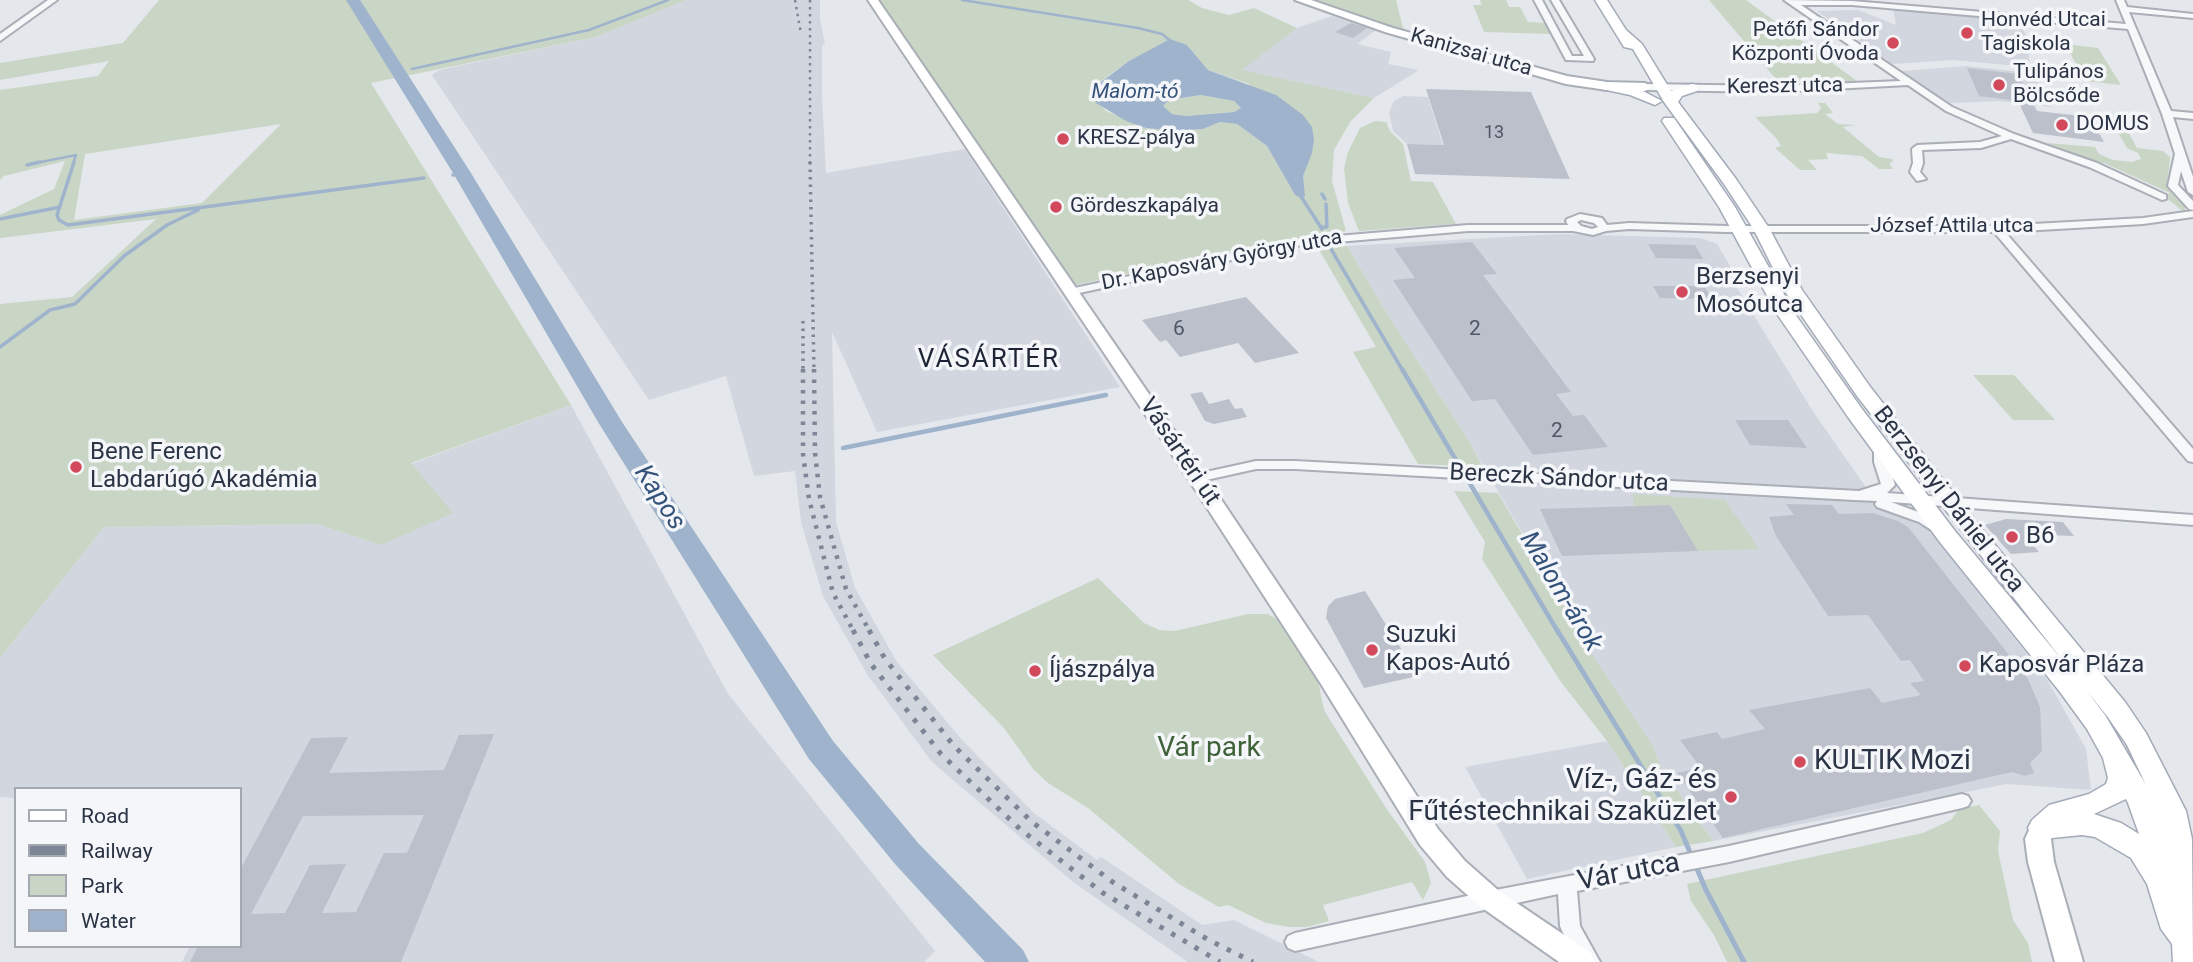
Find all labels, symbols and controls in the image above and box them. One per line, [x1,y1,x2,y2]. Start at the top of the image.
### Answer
place label: Honvéd Utcai Tagiskola [1981,8,2106,58]
place label: Petőfi Sándor Központi Óvoda [1732,18,1879,68]
street label: Kanizsai utca [1407,24,1535,82]
marker: Honvéd Utcai Tagiskola [1959,25,1975,41]
marker: Petőfi Sándor Központi Óvoda [1885,35,1901,51]
place label: Tulipános Bölcsőde [2013,60,2104,110]
street label: Kereszt utca [1727,73,1843,101]
marker: Tulipános Bölcsőde [1991,77,2007,93]
water label: Malom-tó [1091,80,1179,106]
place label: DOMUS [2076,112,2149,138]
marker: DOMUS [2054,117,2070,133]
house number: 13 [1484,122,1504,144]
place label: KRESZ-pálya [1077,126,1195,152]
marker: KRESZ-pálya [1055,131,1071,147]
place label: Gördeszkapálya [1070,194,1219,220]
marker: Gördeszkapálya [1048,199,1064,215]
street label: József Attila utca [1870,214,2034,240]
street label: Dr. Kaposváry György utca [1100,225,1344,297]
place label: Berzsenyi Mosóutca [1696,264,1803,320]
marker: Berzsenyi Mosóutca [1674,284,1690,300]
house number: 6 [1173,317,1185,343]
house number: 2 [1469,317,1481,343]
district label: VÁSÁRTÉR [919,344,1059,376]
street label: Vásártéri út [1133,393,1225,511]
street label: Berzsenyi Dániel utca [1866,401,2030,599]
house number: 2 [1551,419,1563,445]
place label: Bene Ferenc Labdarúgó Akadémia [90,439,318,495]
marker: Bene Ferenc Labdarúgó Akadémia [68,459,84,475]
street label: Bereczk Sándor utca [1449,459,1669,499]
water label: Kapos [627,460,691,536]
place label: B6 [2026,523,2054,551]
water label: Malom-árok [1512,526,1608,658]
marker: B6 [2004,529,2020,545]
place label: Suzuki Kapos-Autó [1386,622,1510,678]
marker: Suzuki Kapos-Autó [1364,642,1380,658]
place label: Kaposvár Pláza [1979,652,2144,680]
place label: Íjászpálya [1049,657,1155,685]
marker: Kaposvár Pláza [1957,658,1973,674]
marker: Íjászpálya [1027,663,1043,679]
park label: Vár park [1157,732,1261,766]
place label: KULTIK Mozi [1814,745,1971,779]
marker: KULTIK Mozi [1792,754,1808,770]
place label: Víz-, Gáz- és Fűtéstechnikai Szaküzlet [1408,764,1717,830]
legend [14,787,242,948]
marker: Víz-, Gáz- és Fűtéstechnikai Szaküzlet [1723,789,1739,805]
text: Road [81,804,129,828]
text: Railway [81,839,153,863]
street label: Vár utca [1575,847,1683,899]
text: Park [81,874,123,898]
text: Water [81,909,136,933]

